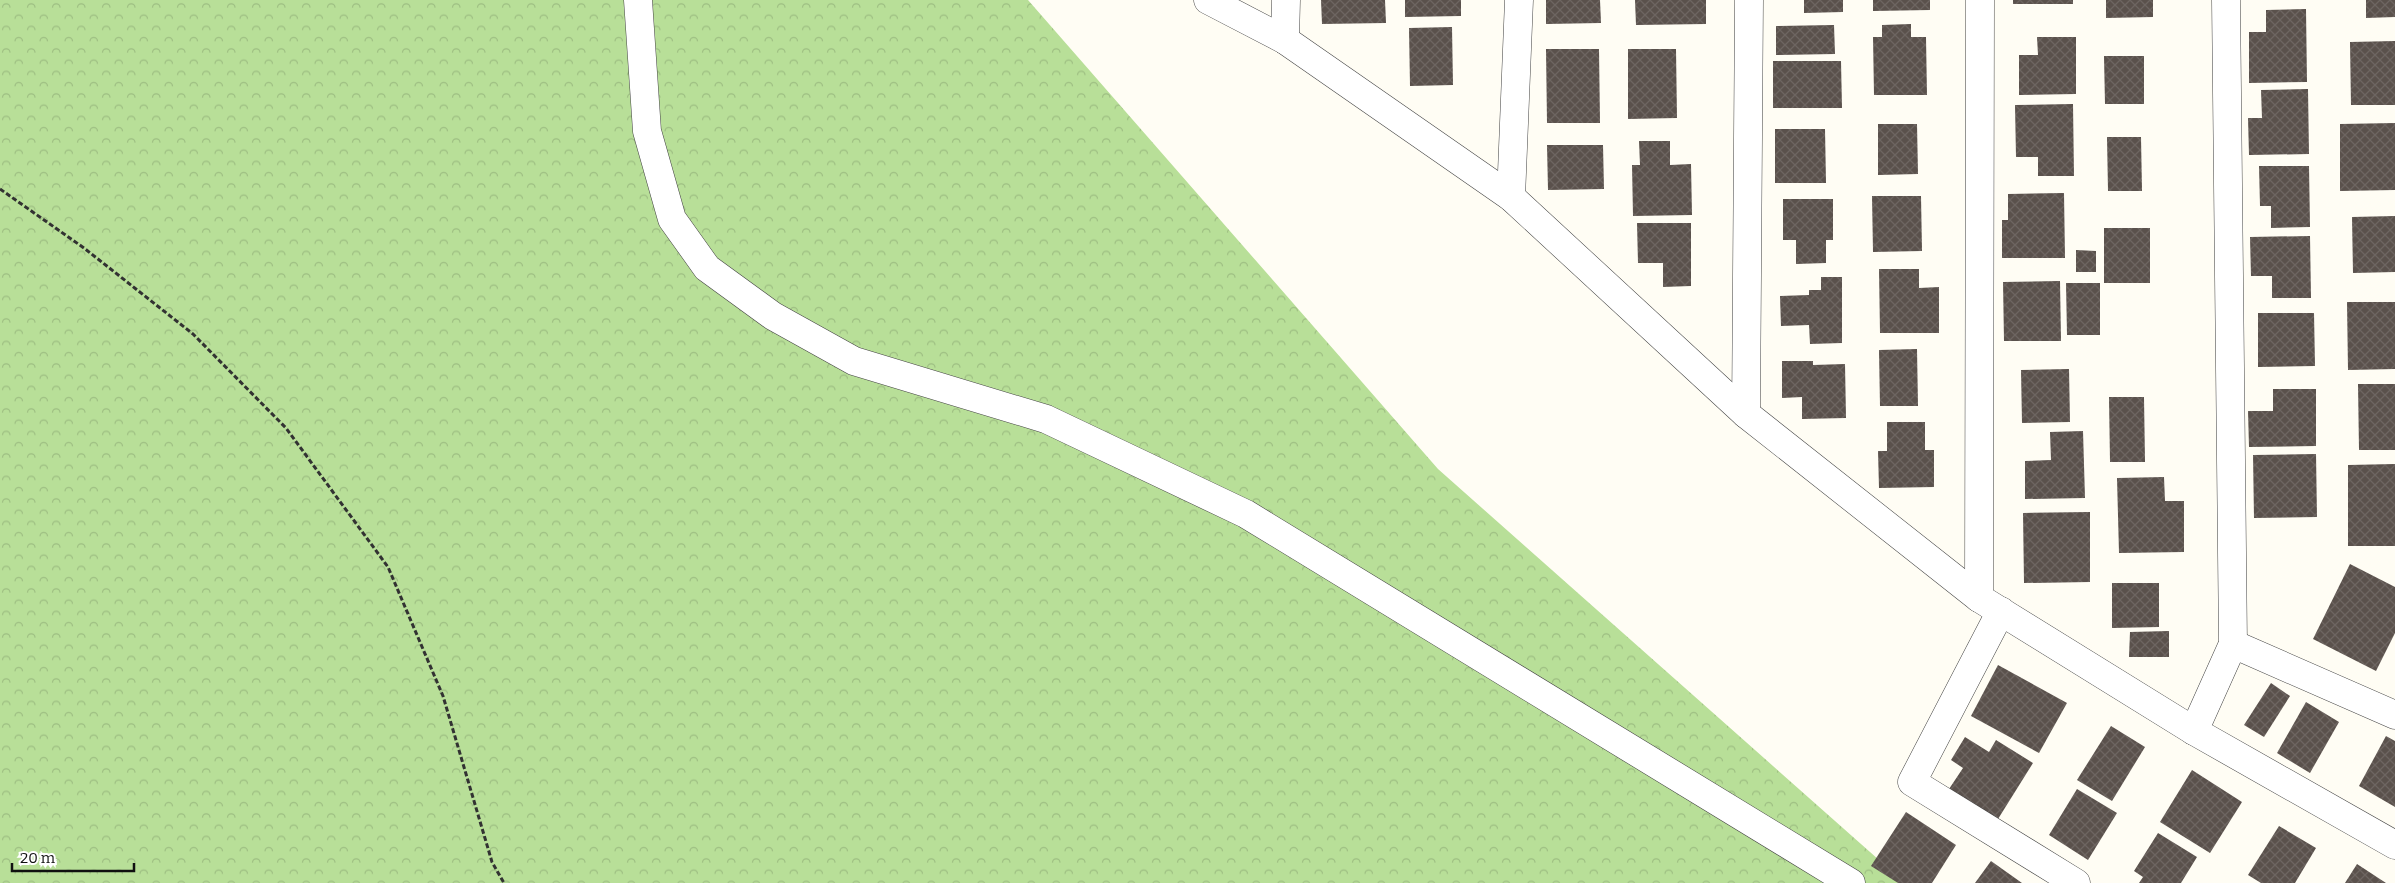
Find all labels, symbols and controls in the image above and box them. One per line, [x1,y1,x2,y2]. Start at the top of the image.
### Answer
scale bar [12,840,135,872]
text: 20 m [20,849,56,867]

